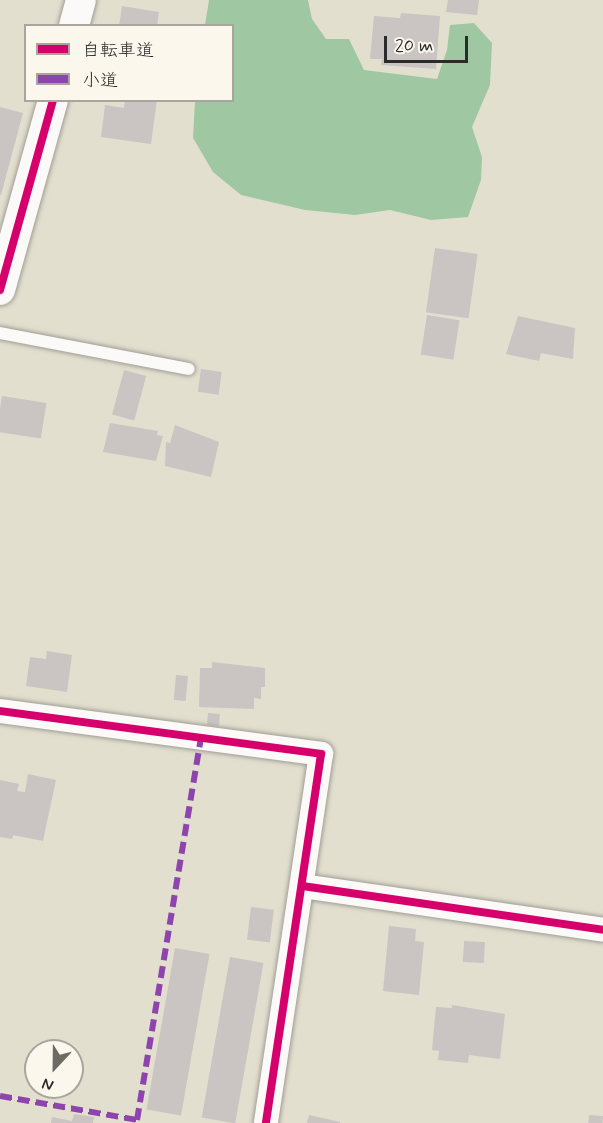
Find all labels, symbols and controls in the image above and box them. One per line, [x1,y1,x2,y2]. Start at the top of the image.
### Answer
legend [24,24,234,102]
scale bar [387,24,471,62]
text: 20 m [395,34,433,58]
text: 自転車道 [82,39,154,63]
text: 小道 [82,69,118,93]
north arrow [24,1039,84,1099]
text: N [39,1073,57,1096]

